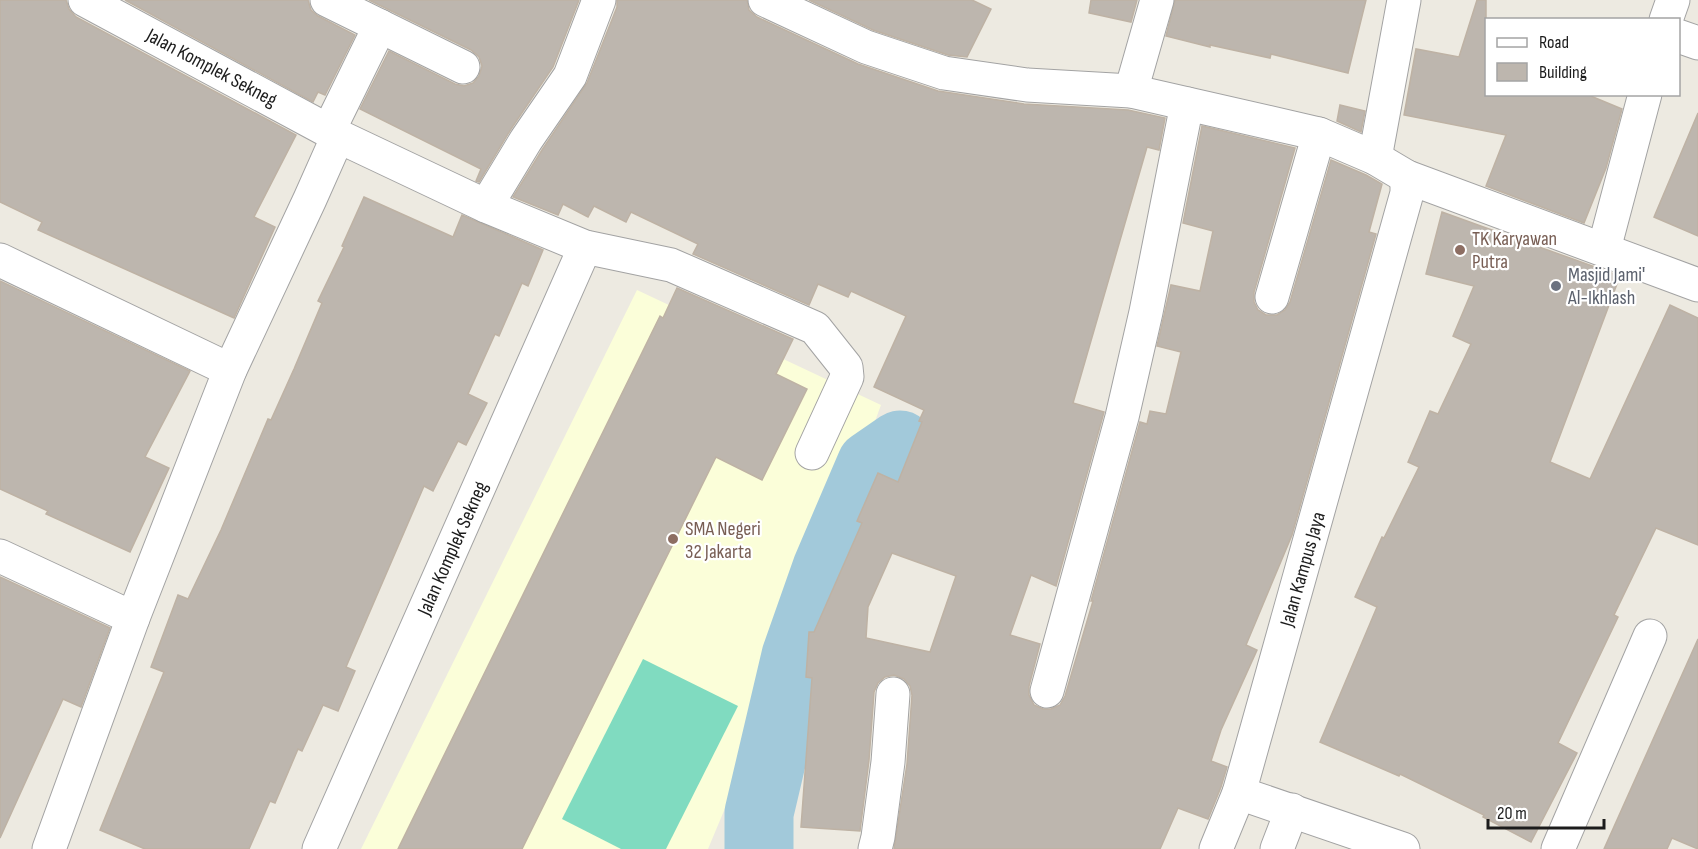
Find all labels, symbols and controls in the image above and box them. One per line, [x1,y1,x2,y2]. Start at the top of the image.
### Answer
legend [1485,18,1680,96]
street label: Jalan Komplek Sekneg [141,23,281,112]
text: Road [1539,32,1569,53]
text: Building [1539,62,1587,83]
place label: TK Karyawan Putra [1472,227,1557,274]
marker: TK Karyawan Putra [1453,243,1467,257]
place label: Masjid Jami' Al-Ikhlash [1567,263,1645,310]
marker: Masjid Jami' Al-Ikhlash [1549,279,1563,293]
street label: Jalan Komplek Sekneg [412,478,493,620]
street label: Jalan Kampus Jaya [1275,509,1331,630]
place label: SMA Negeri 32 Jakarta [685,517,761,564]
marker: SMA Negeri 32 Jakarta [666,532,680,546]
scale bar [1488,792,1604,830]
text: 20 m [1497,803,1527,824]

